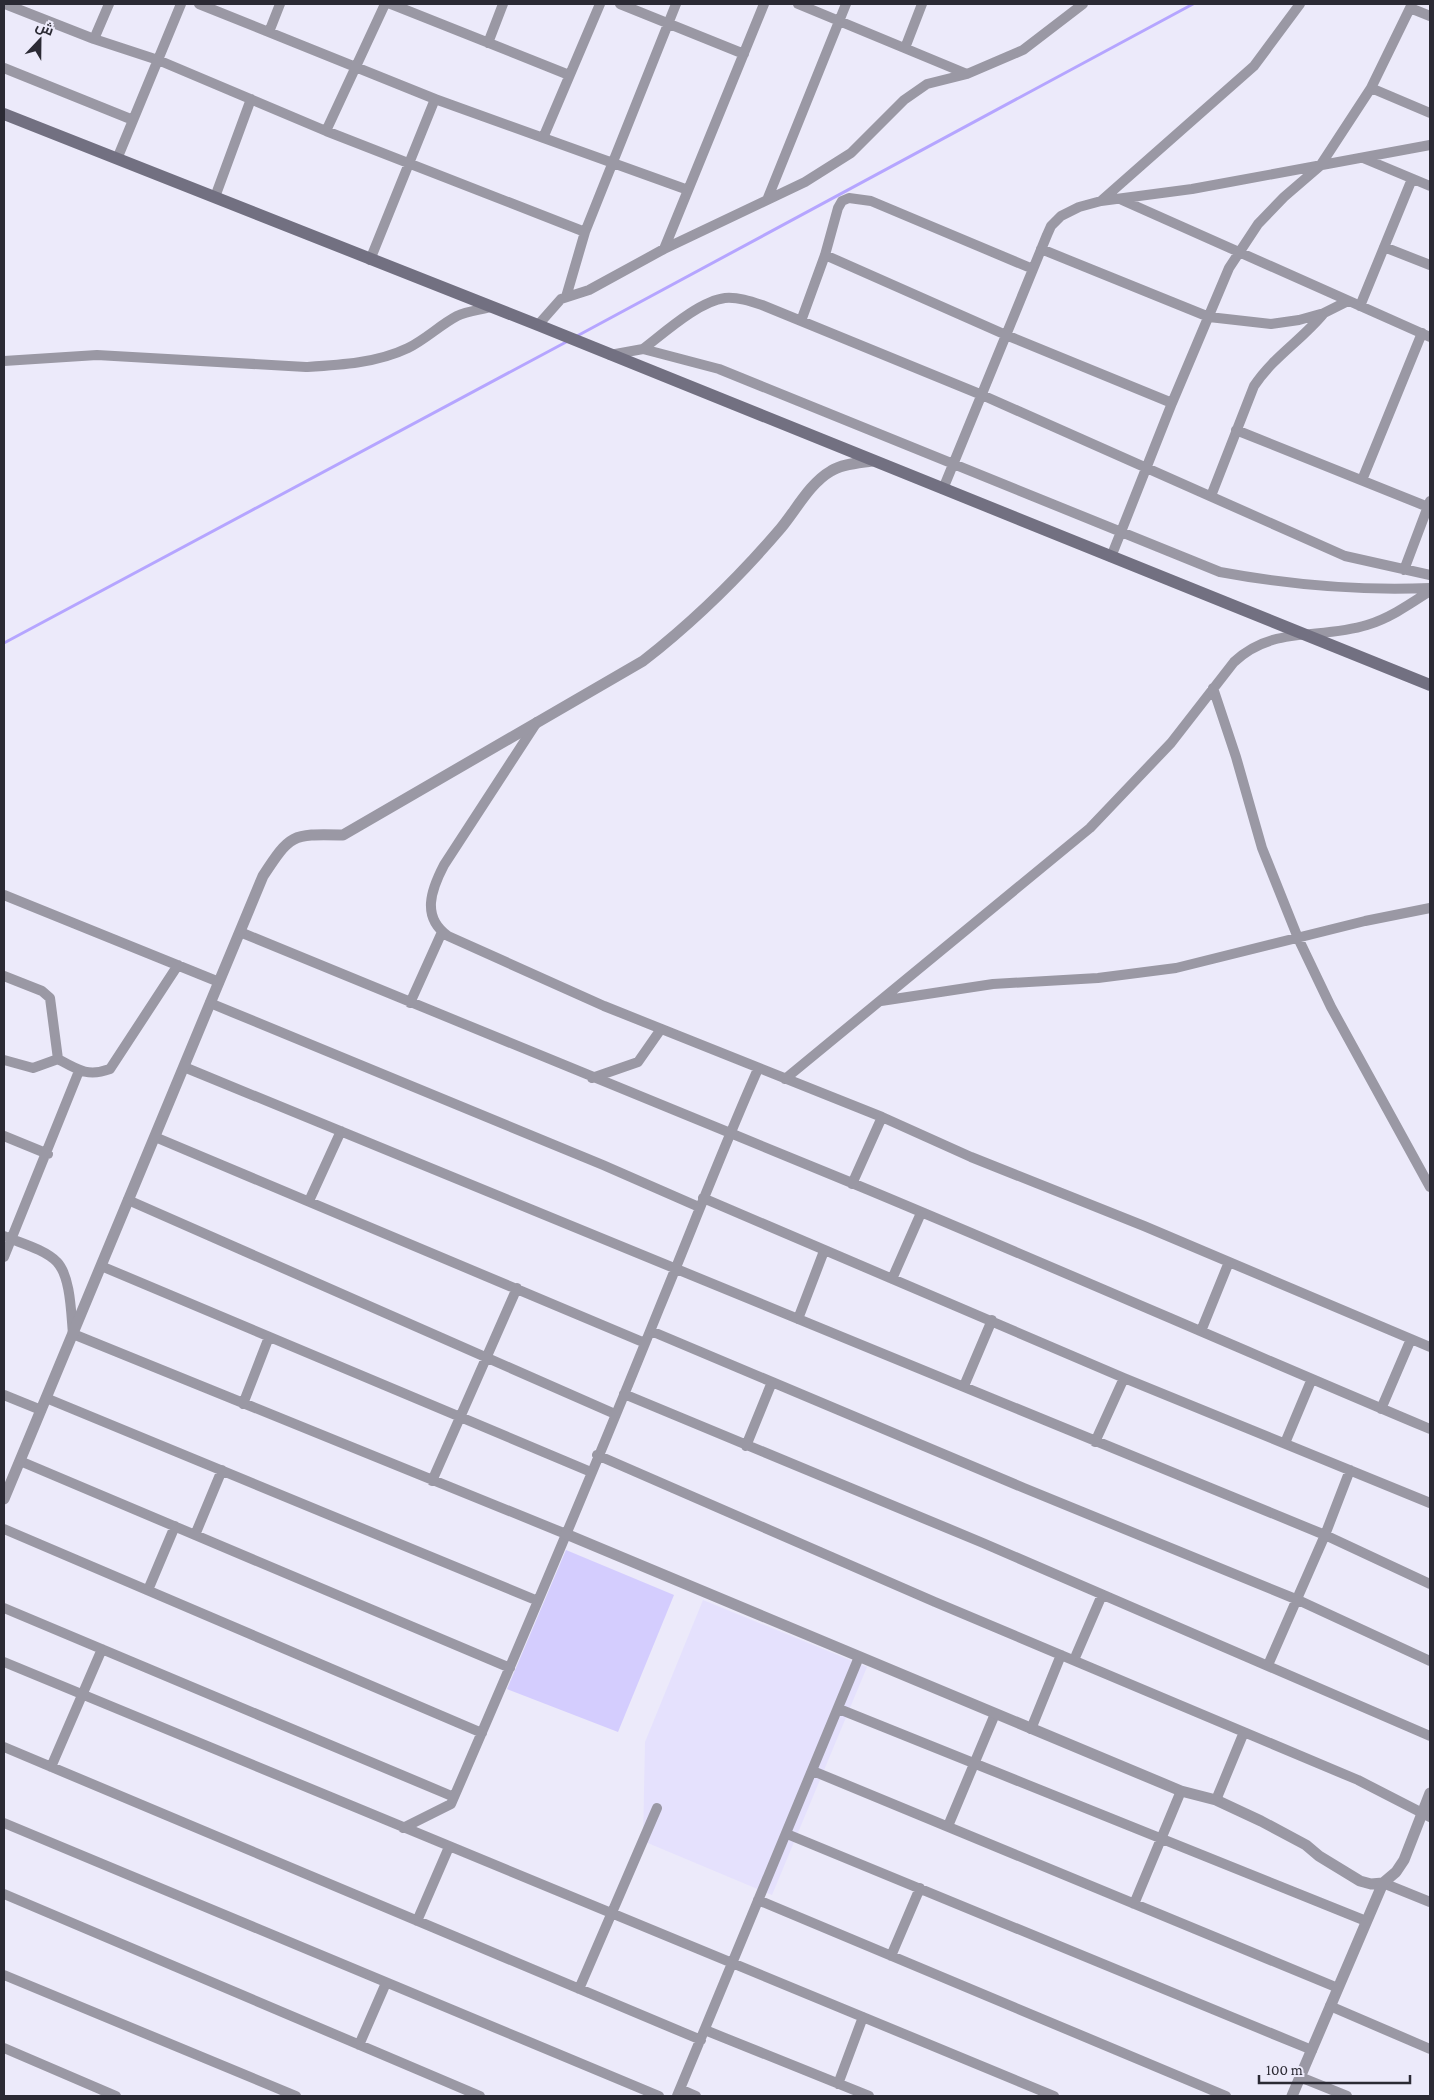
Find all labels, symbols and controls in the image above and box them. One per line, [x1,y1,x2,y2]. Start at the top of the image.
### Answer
north arrow [15,15,65,65]
text: ش [33,17,56,40]
scale bar [1259,2052,1410,2084]
text: 100 m [1266,2062,1303,2078]

